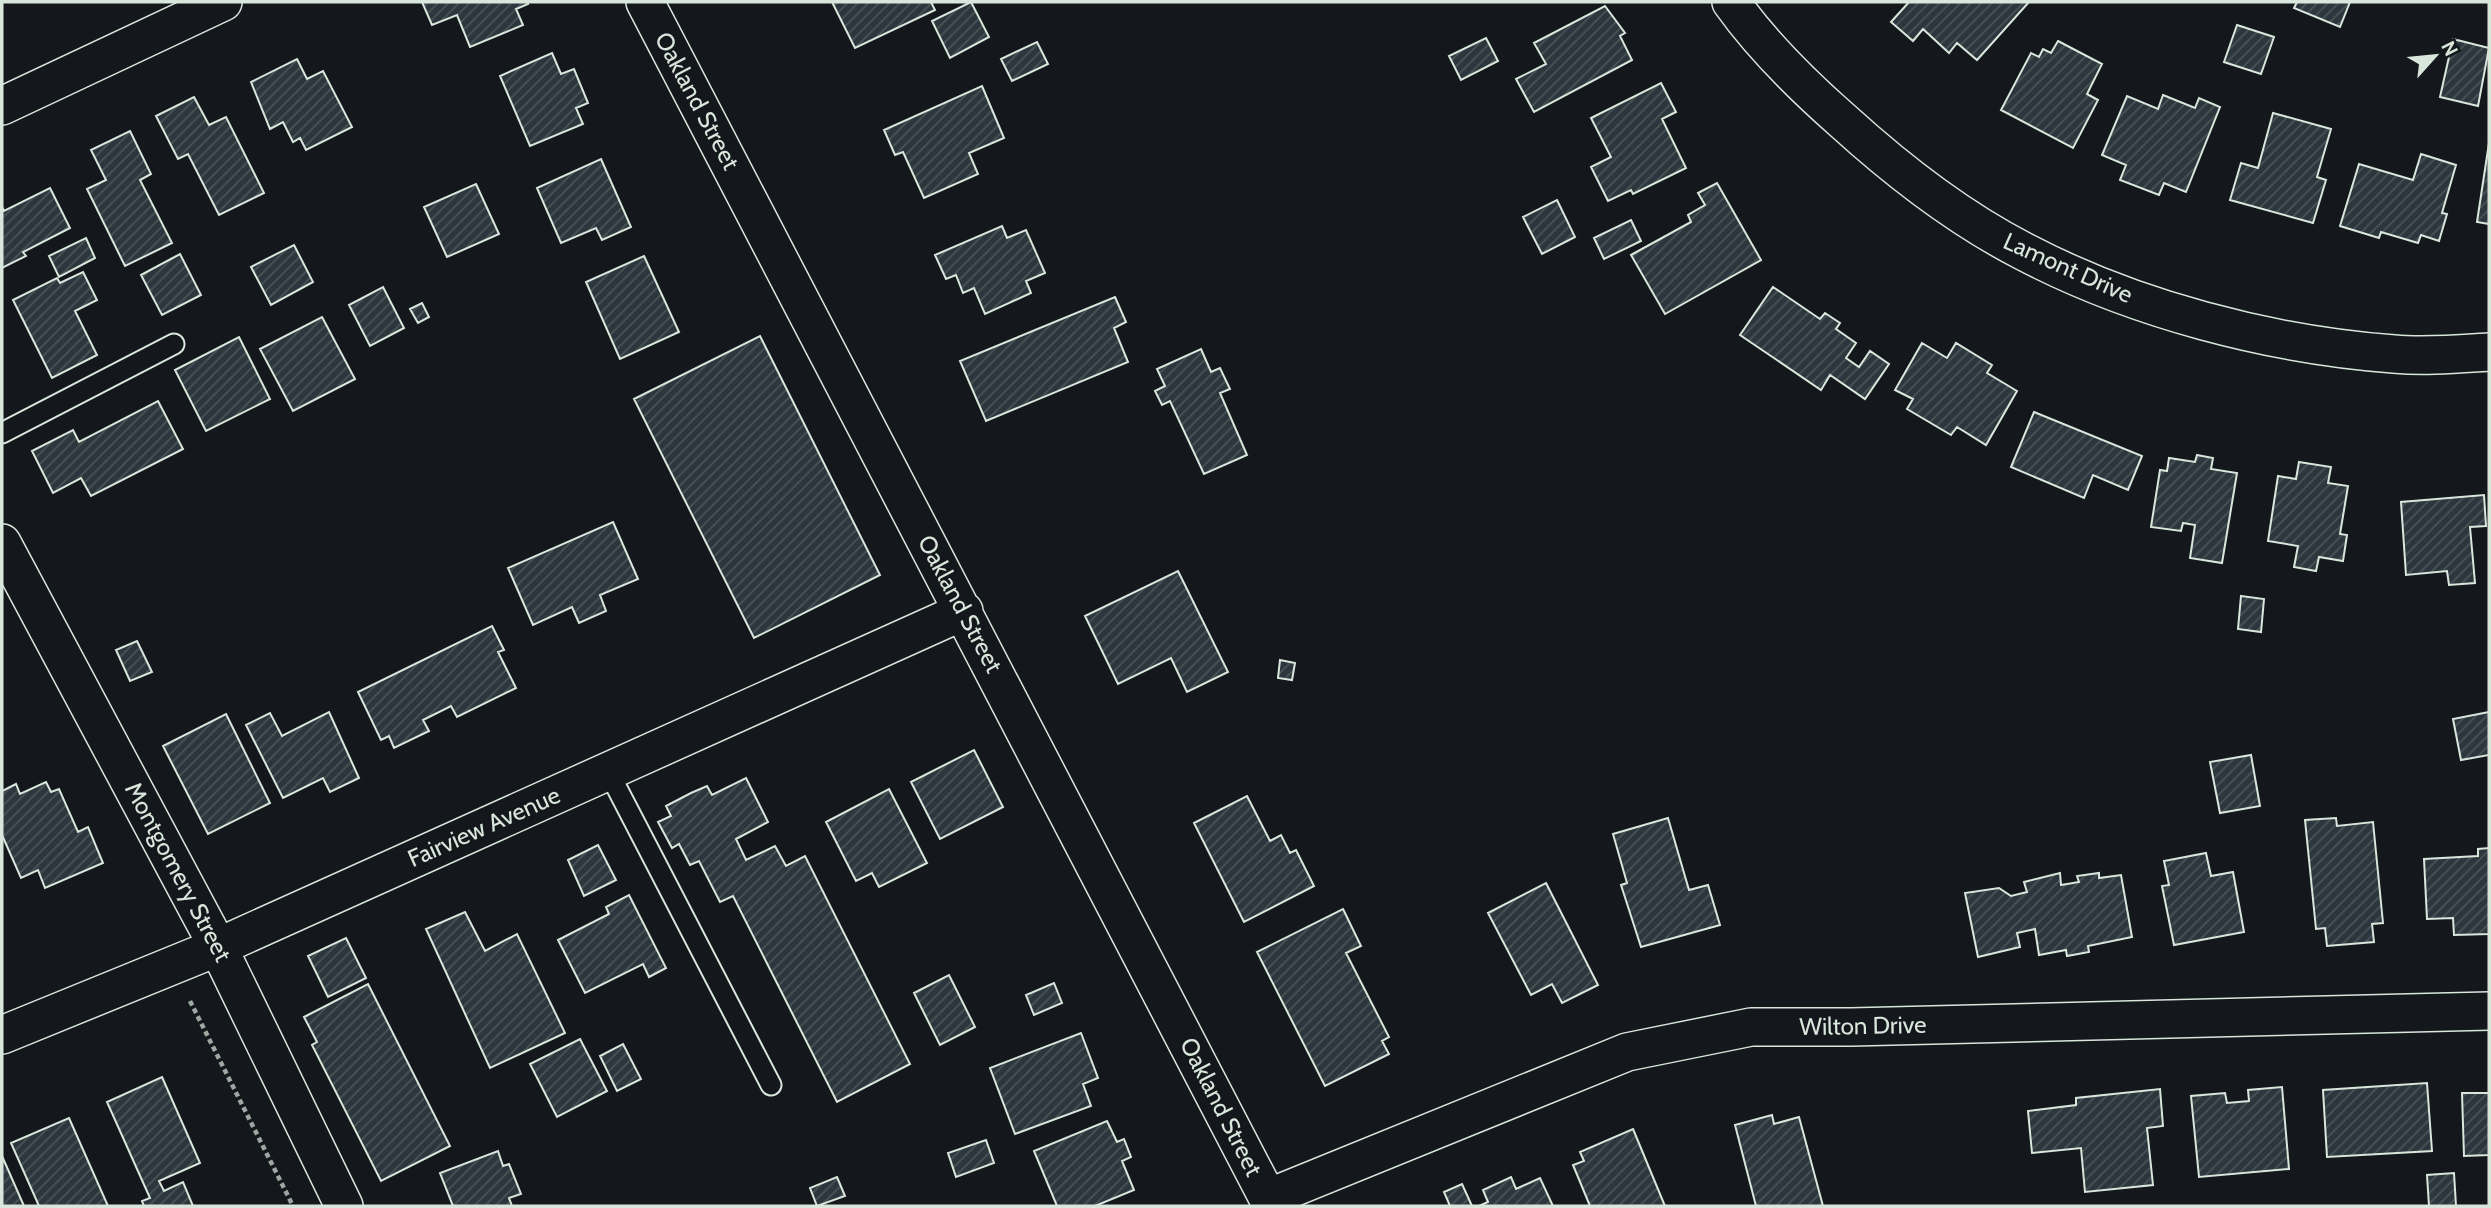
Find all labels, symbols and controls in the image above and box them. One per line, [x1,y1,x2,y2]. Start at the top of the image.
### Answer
north arrow [2400,21,2470,91]
street label: Oakland Street [649,27,746,174]
text: N [2436,37,2463,60]
street label: Lamont Drive [1999,226,2137,309]
street label: Oakland Street [912,530,1009,677]
street label: Montgomery Street [119,777,238,966]
street label: Fairview Avenue [403,780,564,873]
street label: Wilton Drive [1799,1010,1927,1041]
street label: Oakland Street [1174,1033,1269,1181]

